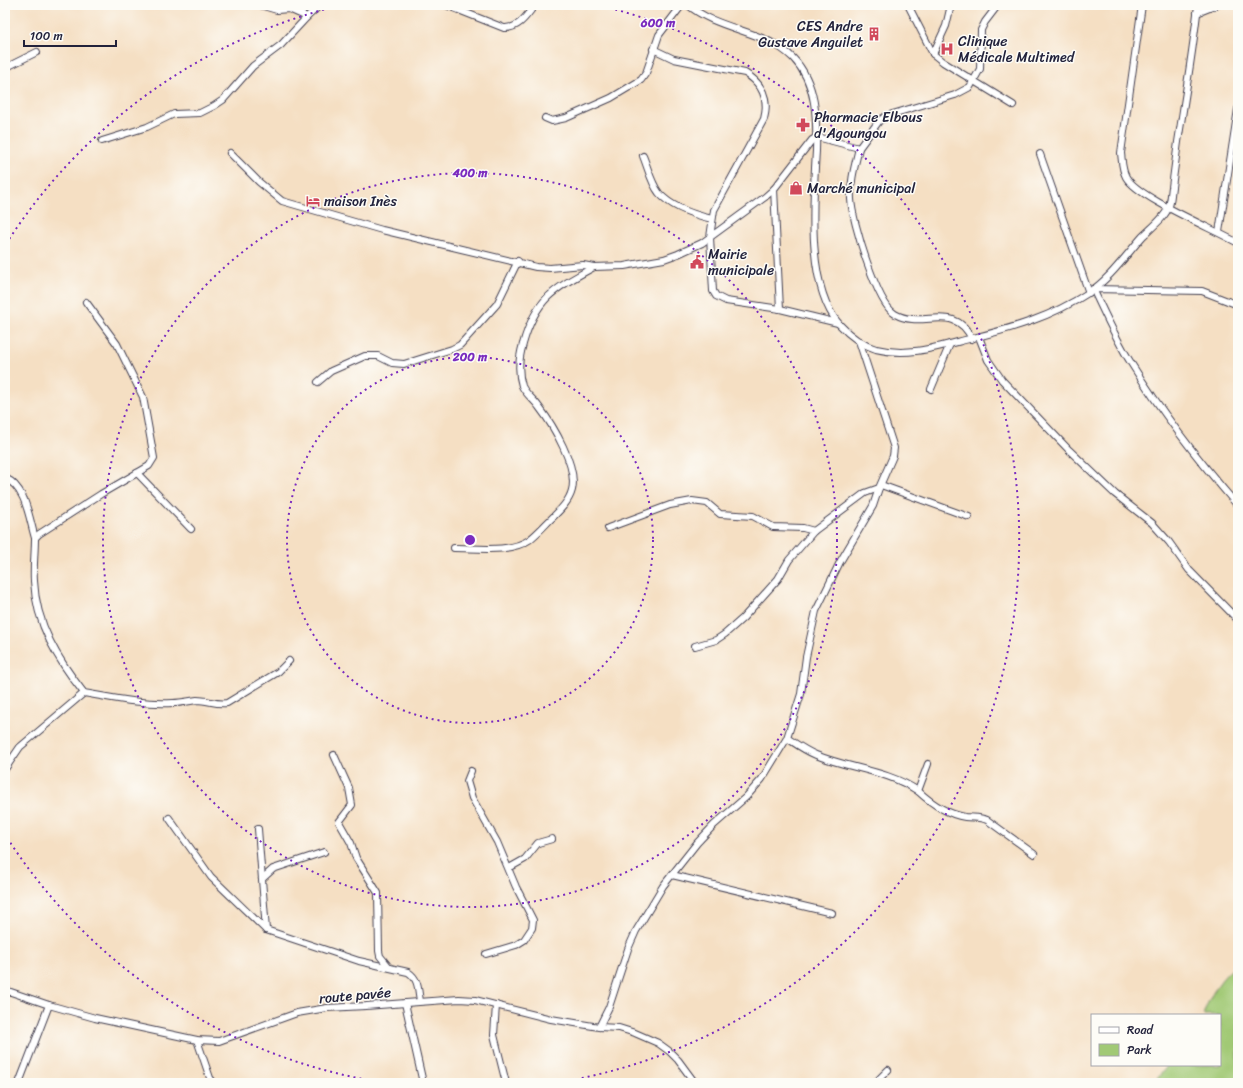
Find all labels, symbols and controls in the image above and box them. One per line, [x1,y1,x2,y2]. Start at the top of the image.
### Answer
text: 600 m [640,12,676,34]
place label: CES Andre Gustave Anguilet [758,14,863,55]
scale bar [24,22,116,48]
text: 100 m [30,25,63,47]
building icon: CES Andre Gustave Anguilet [866,26,882,42]
place label: Clinique Médicale Multimed [958,29,1076,70]
hospital icon: Clinique Médicale Multimed [939,41,955,57]
place label: Pharmacie Elbous d'Agoungou [814,105,923,146]
pharmacy icon: Pharmacie Elbous d'Agoungou [795,117,811,133]
text: 400 m [451,162,488,184]
place label: Marché municipal [807,176,916,201]
shop icon: Marché municipal [788,180,804,196]
place label: maison Inès [324,189,398,214]
hotel icon: maison Inès [305,193,321,209]
place label: Mairie municipale [708,242,774,283]
public building icon: Mairie municipale [689,254,705,270]
text: 200 m [452,346,488,368]
centre of rings [463,533,477,547]
street label: route pavée [318,980,392,1011]
legend [1091,1014,1221,1066]
text: Road [1127,1019,1154,1041]
text: Park [1127,1039,1152,1061]

